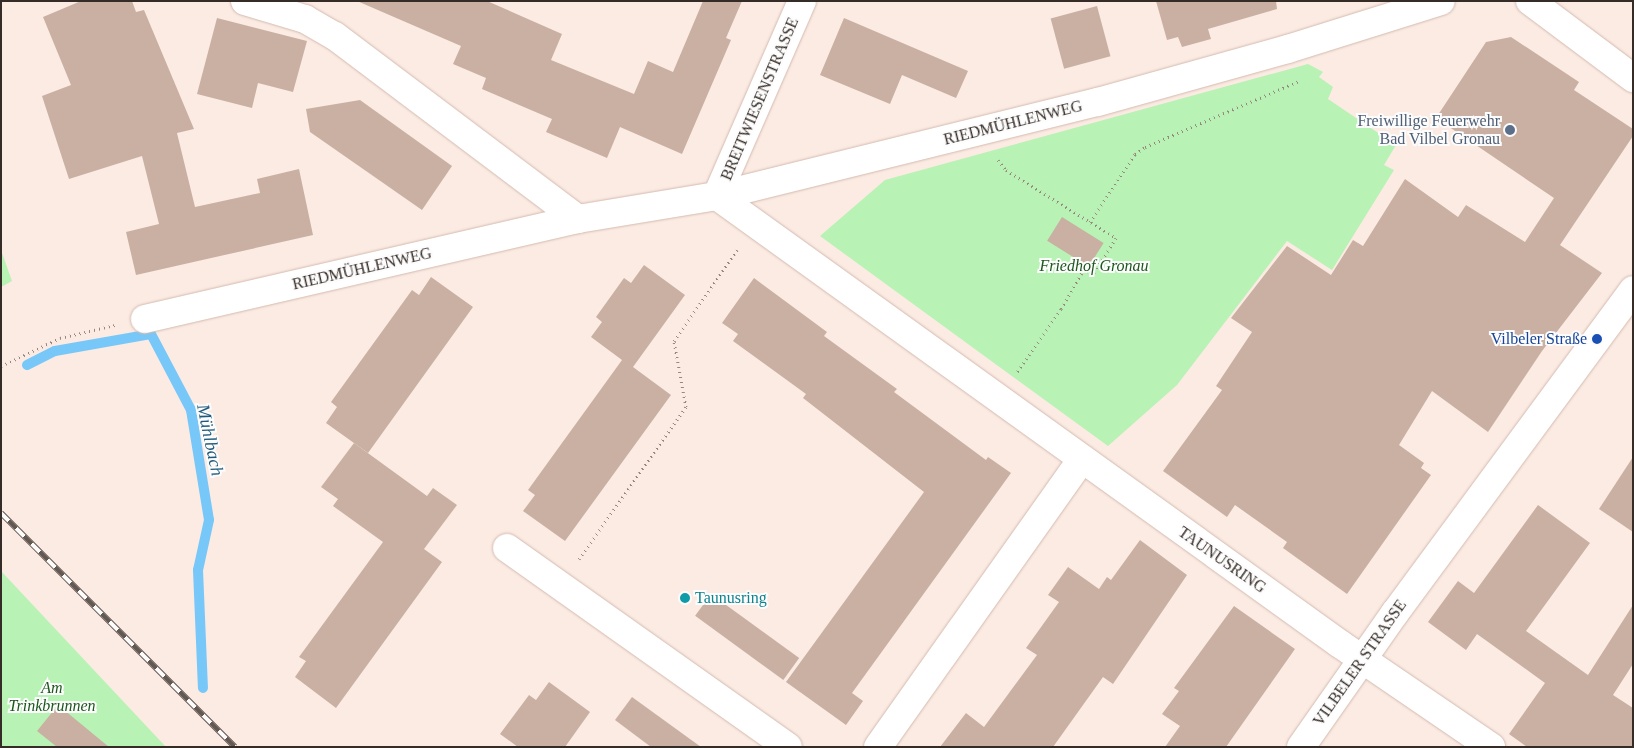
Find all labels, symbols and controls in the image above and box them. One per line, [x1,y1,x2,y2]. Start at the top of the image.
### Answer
street label: BREITWIESENSTRASSE [717,15,803,183]
street label: RIEDMÜHLENWEG [942,96,1084,150]
place label: Freiwillige Feuerwehr Bad Vilbel Gronau [1357,111,1500,149]
marker: Freiwillige Feuerwehr Bad Vilbel Gronau [1504,124,1516,136]
street label: RIEDMÜHLENWEG [291,244,433,294]
park label: Friedhof Gronau [1039,256,1149,276]
place label: Vilbeler Straße [1491,329,1587,349]
marker: Vilbeler Straße [1591,333,1603,345]
water label: Mühlbach [192,402,228,478]
street label: TAUNUSRING [1174,523,1270,597]
place label: Taunusring [695,588,767,608]
marker: Taunusring [679,592,691,604]
street label: VILBELER STRASSE [1309,596,1411,730]
park label: Am Trinkbrunnen [8,678,96,716]

